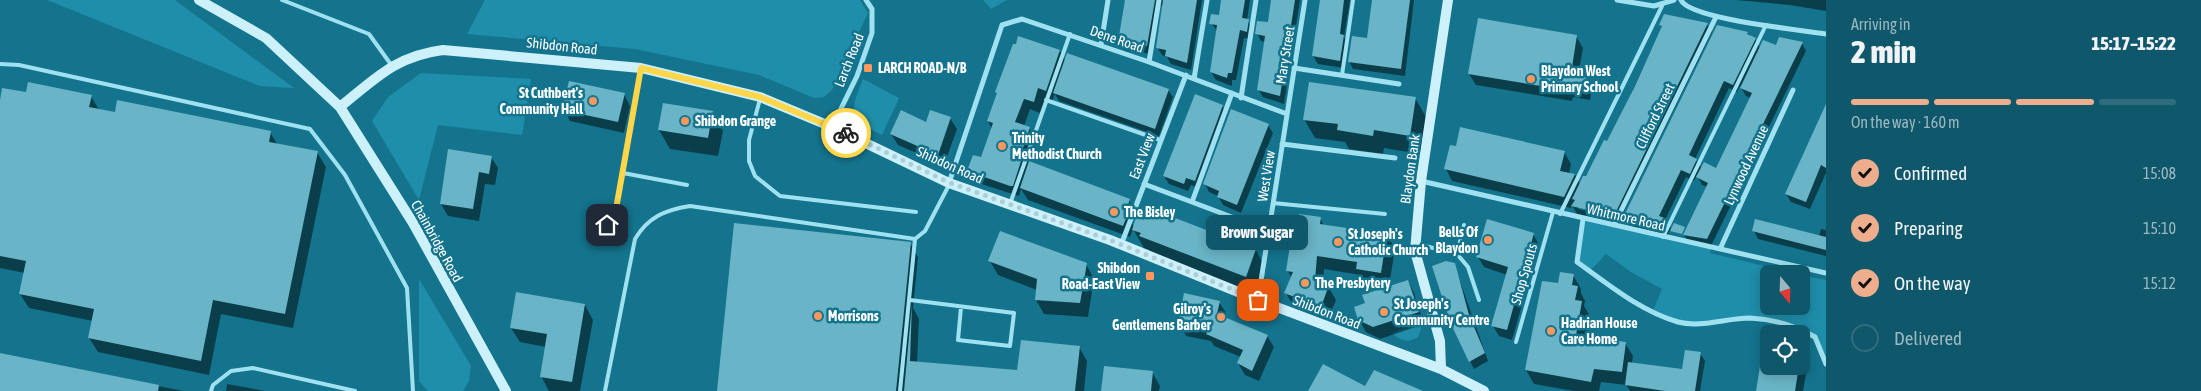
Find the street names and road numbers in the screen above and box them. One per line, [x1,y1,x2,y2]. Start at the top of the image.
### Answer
street label: Dene Road [1088,22,1146,56]
street label: Mary Street [1273,25,1297,85]
street label: Larch Road [831,31,867,89]
street label: Shibdon Road [526,34,598,58]
street label: Clifford Street [1632,81,1678,151]
street label: Lynwood Avenue [1721,123,1771,207]
street label: East View [1126,130,1158,181]
street label: Blaydon Bank [1397,133,1423,205]
street label: Shibdon Road [914,143,986,187]
street label: West View [1254,149,1278,203]
street label: Chainbridge Road [408,197,466,285]
street label: Whitmore Road [1585,200,1667,234]
street label: Shop Spouts [1508,242,1540,306]
street label: Shibdon Road [1291,292,1363,332]

